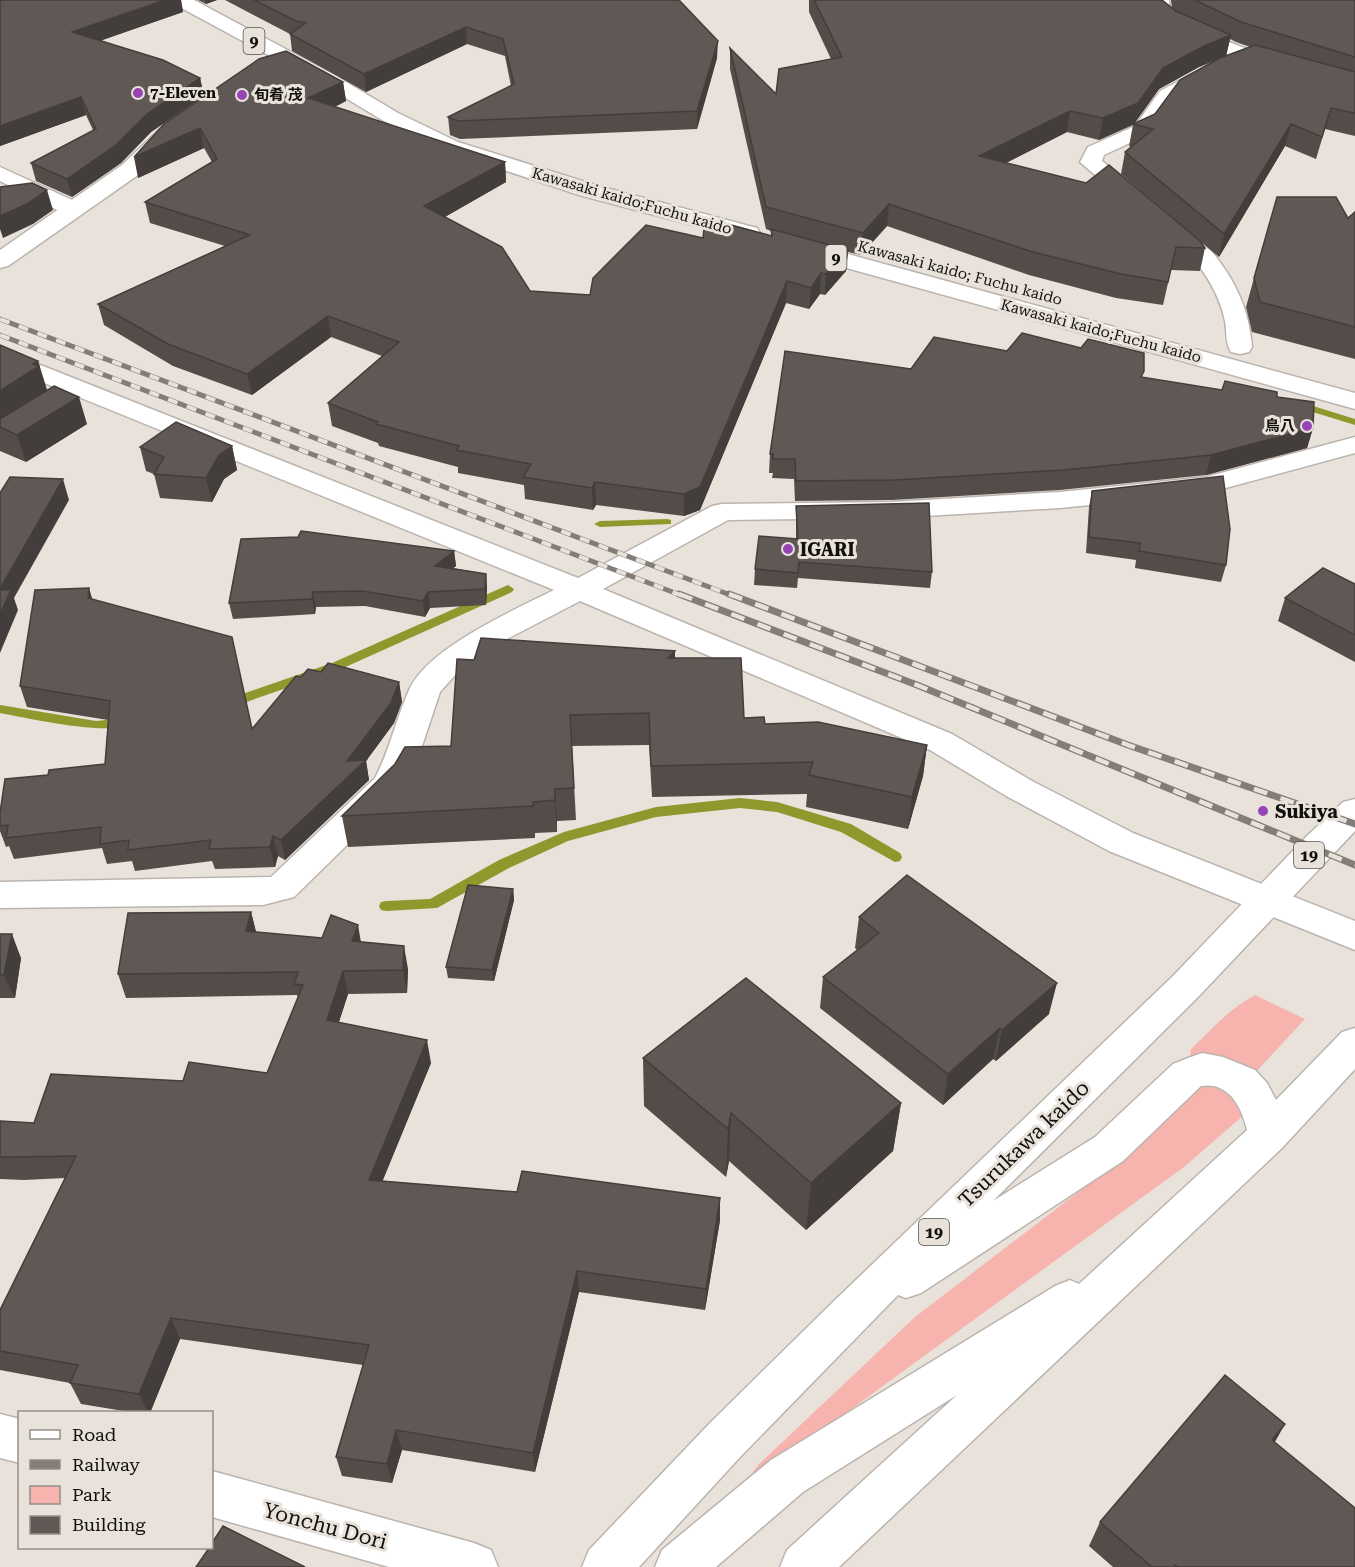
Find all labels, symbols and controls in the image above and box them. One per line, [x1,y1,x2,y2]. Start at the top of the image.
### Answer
road number: 9 [244,28,264,54]
place label: 7-Eleven [150,84,216,102]
marker: 7-Eleven [131,86,145,100]
place label: 旬肴 茂 [254,86,303,104]
marker: 旬肴 茂 [235,88,249,102]
street label: Kawasaki kaido;Fuchu kaido [530,164,734,238]
street label: Kawasaki kaido; Fuchu kaido [856,237,1064,309]
road number: 9 [826,245,846,271]
street label: Kawasaki kaido;Fuchu kaido [999,295,1203,367]
place label: 鳥八 [1265,417,1295,435]
marker: 鳥八 [1300,419,1314,433]
place label: IGARI [800,539,855,560]
marker: IGARI [781,542,795,556]
place label: Sukiya [1275,801,1338,822]
marker: Sukiya [1256,804,1270,818]
road number: 19 [1294,842,1324,868]
street label: Tsurukawa kaido [954,1076,1094,1212]
road number: 19 [919,1219,949,1245]
legend [18,1411,213,1549]
text: Road [72,1424,117,1445]
text: Railway [72,1454,140,1475]
text: Park [72,1484,112,1505]
street label: Yonchu Dori [260,1498,390,1554]
text: Building [72,1514,146,1535]

